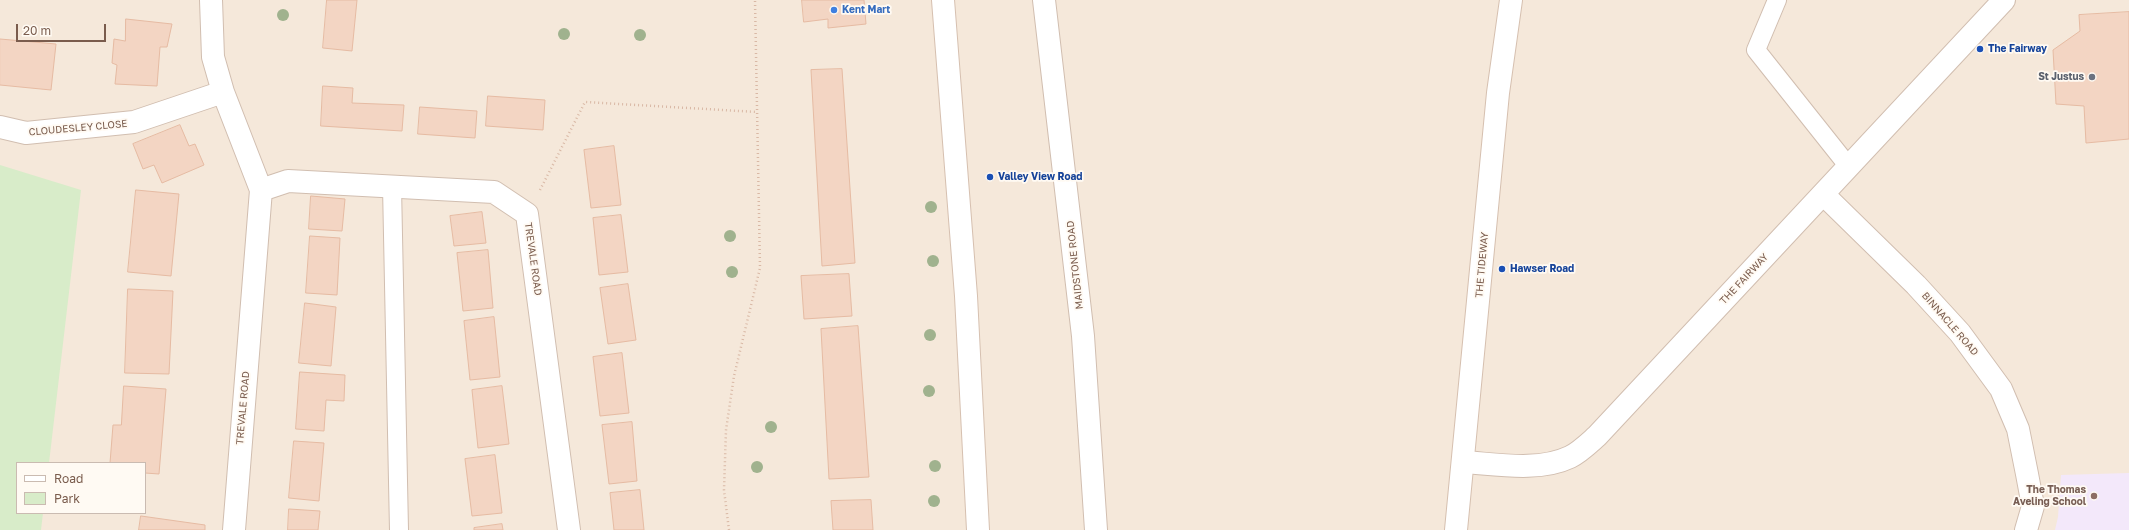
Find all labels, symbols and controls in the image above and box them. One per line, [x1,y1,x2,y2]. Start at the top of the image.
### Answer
place label: Kent Mart [842,4,890,16]
marker: Kent Mart [829,5,839,15]
scale bar [18,16,108,42]
text: 20 m [23,23,51,38]
place label: The Fairway [1988,43,2047,55]
marker: The Fairway [1975,44,1985,54]
place label: St Justus [2038,71,2084,83]
marker: St Justus [2087,72,2097,82]
street label: CLOUDESLEY CLOSE [28,118,128,138]
place label: Valley View Road [998,171,1082,183]
marker: Valley View Road [985,172,995,182]
street label: MAIDSTONE ROAD [1064,220,1086,310]
street label: TREVALE ROAD [522,222,544,296]
street label: THE TIDEWAY [1473,232,1491,298]
street label: THE FAIRWAY [1717,251,1771,307]
place label: Hawser Road [1510,263,1574,275]
marker: Hawser Road [1497,264,1507,274]
street label: BINNACLE ROAD [1919,290,1981,358]
street label: TREVALE ROAD [234,371,252,445]
legend [16,462,146,514]
text: Road [54,471,83,486]
place label: The Thomas Aveling School [2013,484,2086,508]
text: Park [54,491,80,506]
marker: The Thomas Aveling School [2089,491,2099,501]

